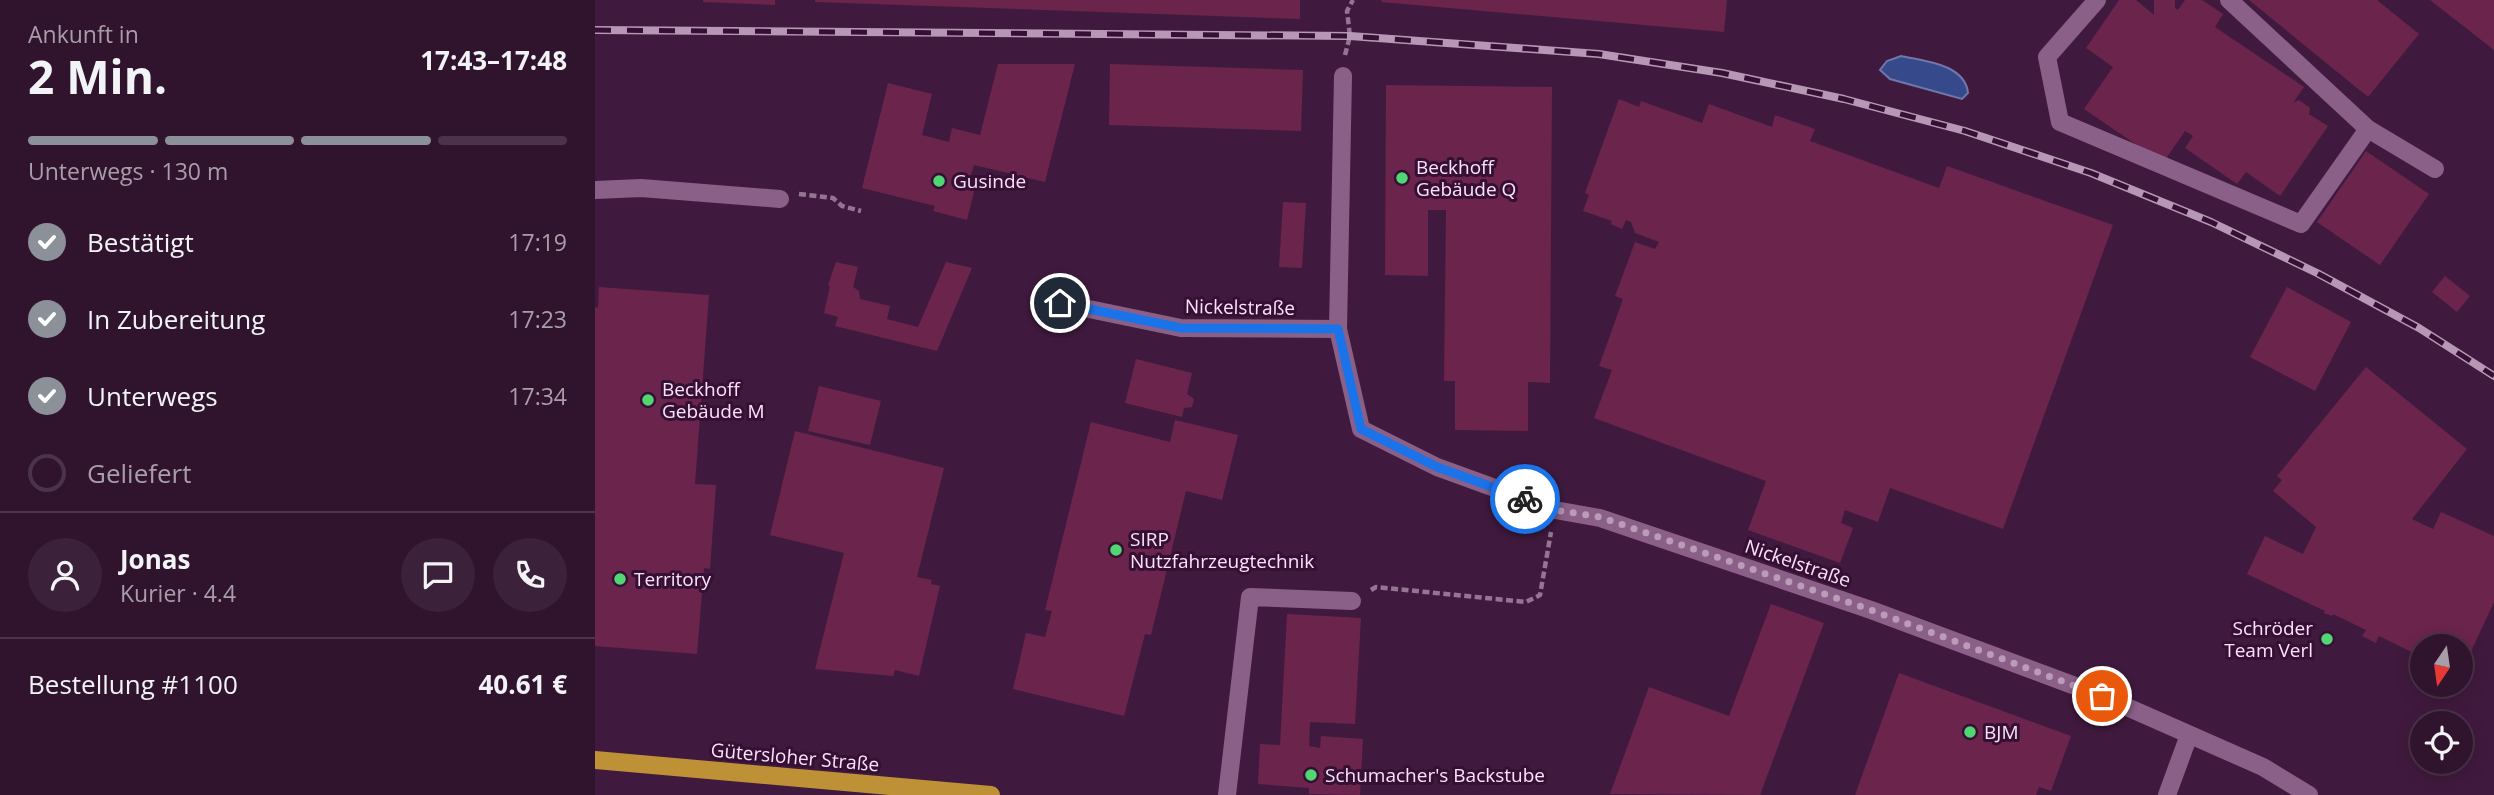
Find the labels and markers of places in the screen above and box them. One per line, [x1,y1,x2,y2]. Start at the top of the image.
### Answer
place label: Beckhoff Gebäude Q [1416,154,1516,202]
place label: Gusinde [953,168,1026,194]
marker: Beckhoff Gebäude Q [1394,170,1410,186]
marker: Gusinde [931,173,947,189]
pin [1030,273,1090,333]
place label: Beckhoff Gebäude M [662,376,765,424]
marker: Beckhoff Gebäude M [640,392,656,408]
place label: SIRP Nutzfahrzeugtechnik [1130,526,1314,574]
marker: SIRP Nutzfahrzeugtechnik [1108,542,1124,558]
place label: Territory [634,566,711,592]
marker: Territory [612,571,628,587]
place label: Schröder Team Verl [2224,615,2313,663]
marker: Schröder Team Verl [2319,631,2335,647]
pin [2072,666,2132,726]
place label: BJM [1984,719,2018,745]
marker: BJM [1962,724,1978,740]
place label: Schumacher's Backstube [1325,762,1545,788]
marker: Schumacher's Backstube [1303,767,1319,783]

